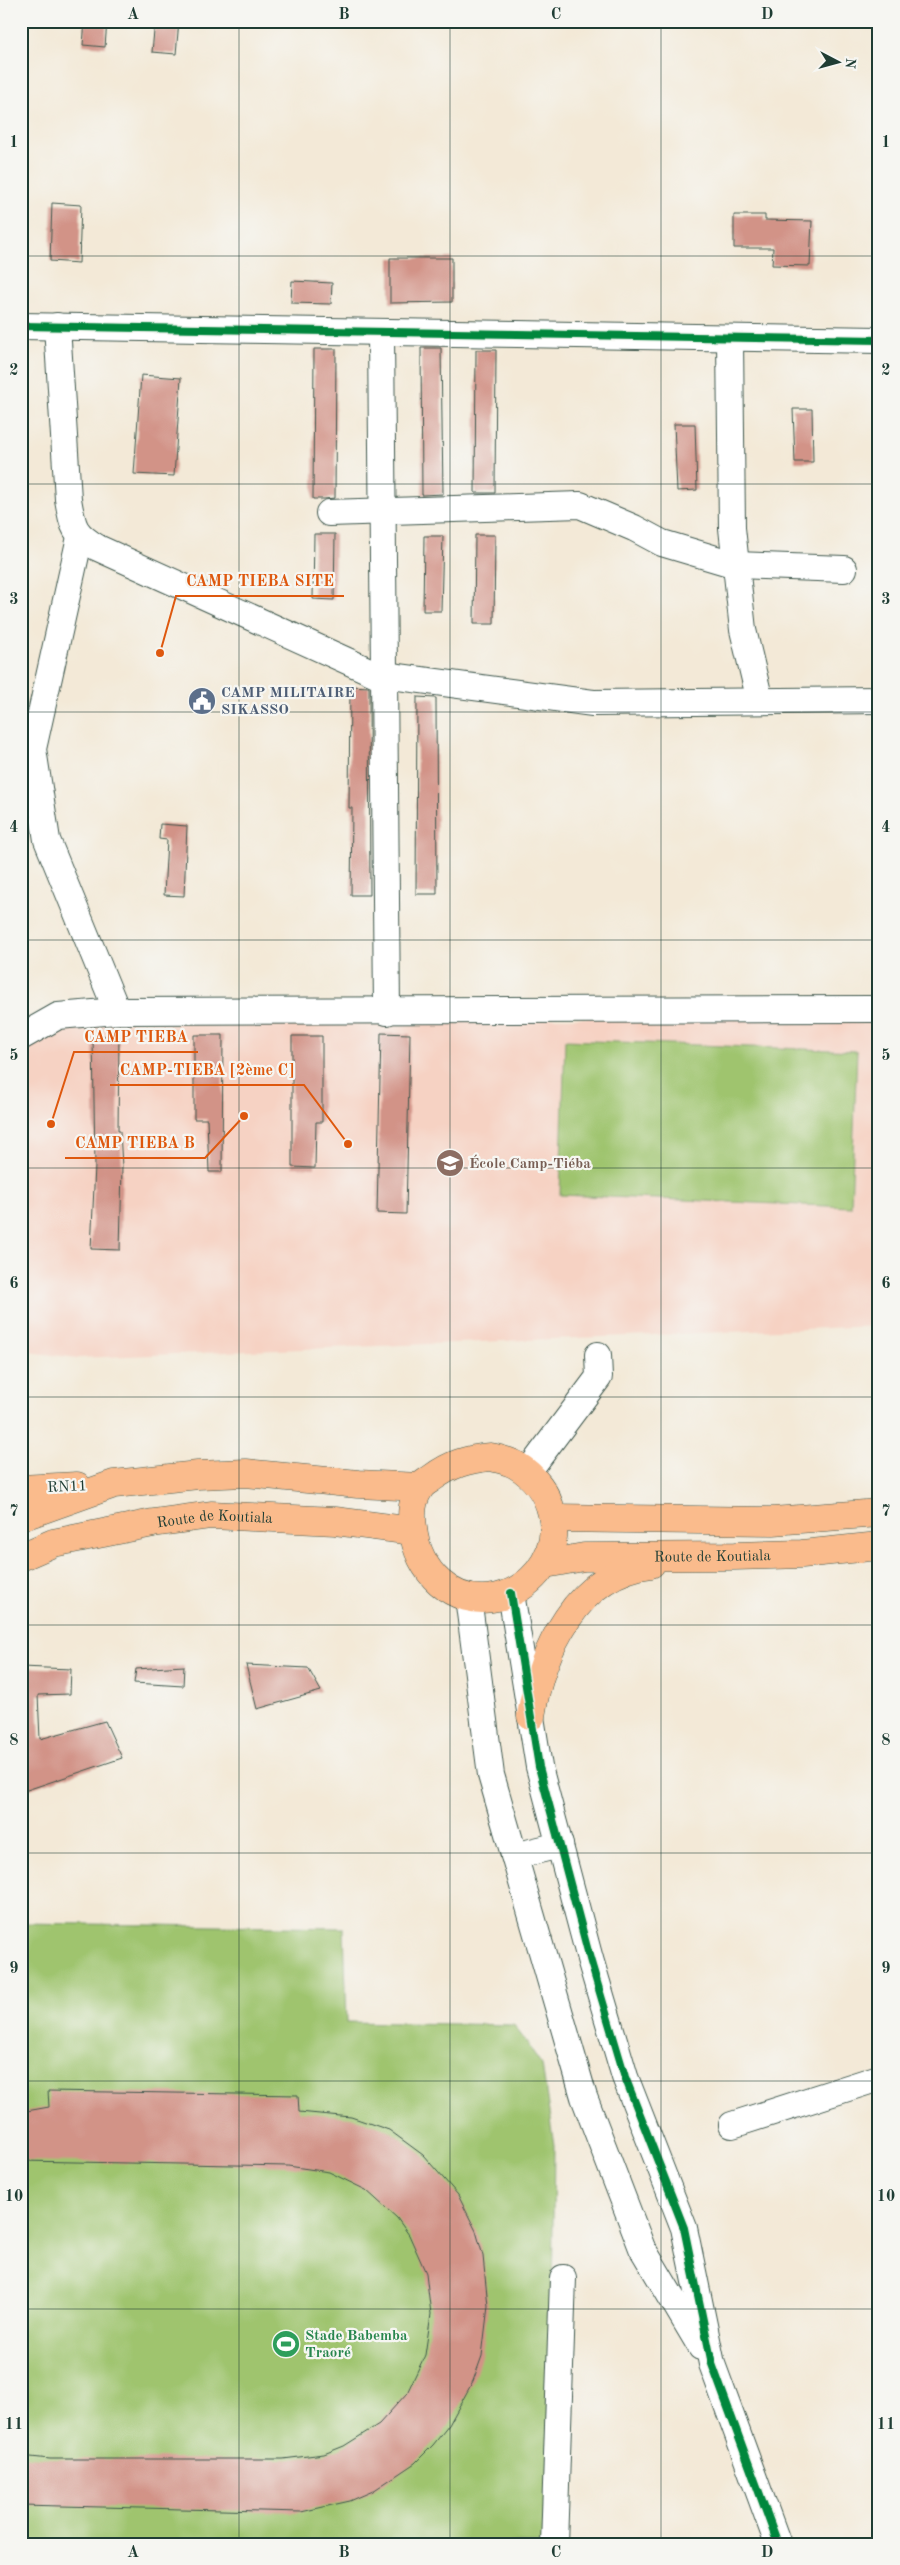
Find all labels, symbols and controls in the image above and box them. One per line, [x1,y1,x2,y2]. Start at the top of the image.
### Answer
text: A [127,7,139,23]
text: B [338,7,350,23]
text: C [551,7,561,23]
text: D [761,7,773,23]
north arrow [812,38,862,88]
text: N [842,57,857,70]
text: 1 [9,135,19,151]
text: 1 [881,135,891,151]
text: 2 [9,363,19,379]
text: 2 [881,363,891,379]
callout: CAMP TIEBA SITE [176,565,344,596]
text: CAMP TIEBA SITE [186,574,334,590]
text: 3 [9,592,19,608]
text: 3 [881,592,891,608]
public building icon: CAMP MILITAIRE SIKASSO [187,686,217,716]
place label: CAMP MILITAIRE SIKASSO [221,686,355,718]
text: 4 [9,820,19,836]
text: 4 [881,820,891,836]
callout: CAMP TIEBA [74,1021,198,1052]
text: CAMP TIEBA [84,1030,188,1046]
text: 5 [9,1048,19,1064]
text: 5 [881,1048,891,1064]
callout: CAMP-TIEBA [2ème C] [110,1054,304,1085]
text: CAMP-TIEBA [2ème C] [120,1063,294,1079]
callout: CAMP TIEBA B [65,1127,205,1158]
text: CAMP TIEBA B [75,1136,195,1152]
school or university icon: École Camp-Tiéba [435,1148,465,1178]
place label: École Camp-Tiéba [469,1154,591,1172]
text: 6 [9,1276,19,1292]
text: 6 [881,1276,891,1292]
street label: RN11 [47,1479,87,1496]
text: 7 [9,1504,19,1520]
text: 7 [881,1504,891,1520]
street label: Route de Koutiala [156,1509,274,1531]
street label: Route de Koutiala [654,1549,772,1566]
text: 8 [9,1733,19,1749]
text: 8 [881,1733,891,1749]
text: 9 [9,1961,19,1977]
text: 9 [881,1961,891,1977]
text: 10 [5,2189,23,2205]
text: 10 [877,2189,895,2205]
sports icon: Stade Babemba Traoré [271,2329,301,2359]
place label: Stade Babemba Traoré [305,2329,408,2361]
text: 11 [5,2417,23,2433]
text: 11 [877,2417,895,2433]
text: A [127,2545,139,2561]
text: B [338,2545,350,2561]
text: C [551,2545,561,2561]
text: D [761,2545,773,2561]

